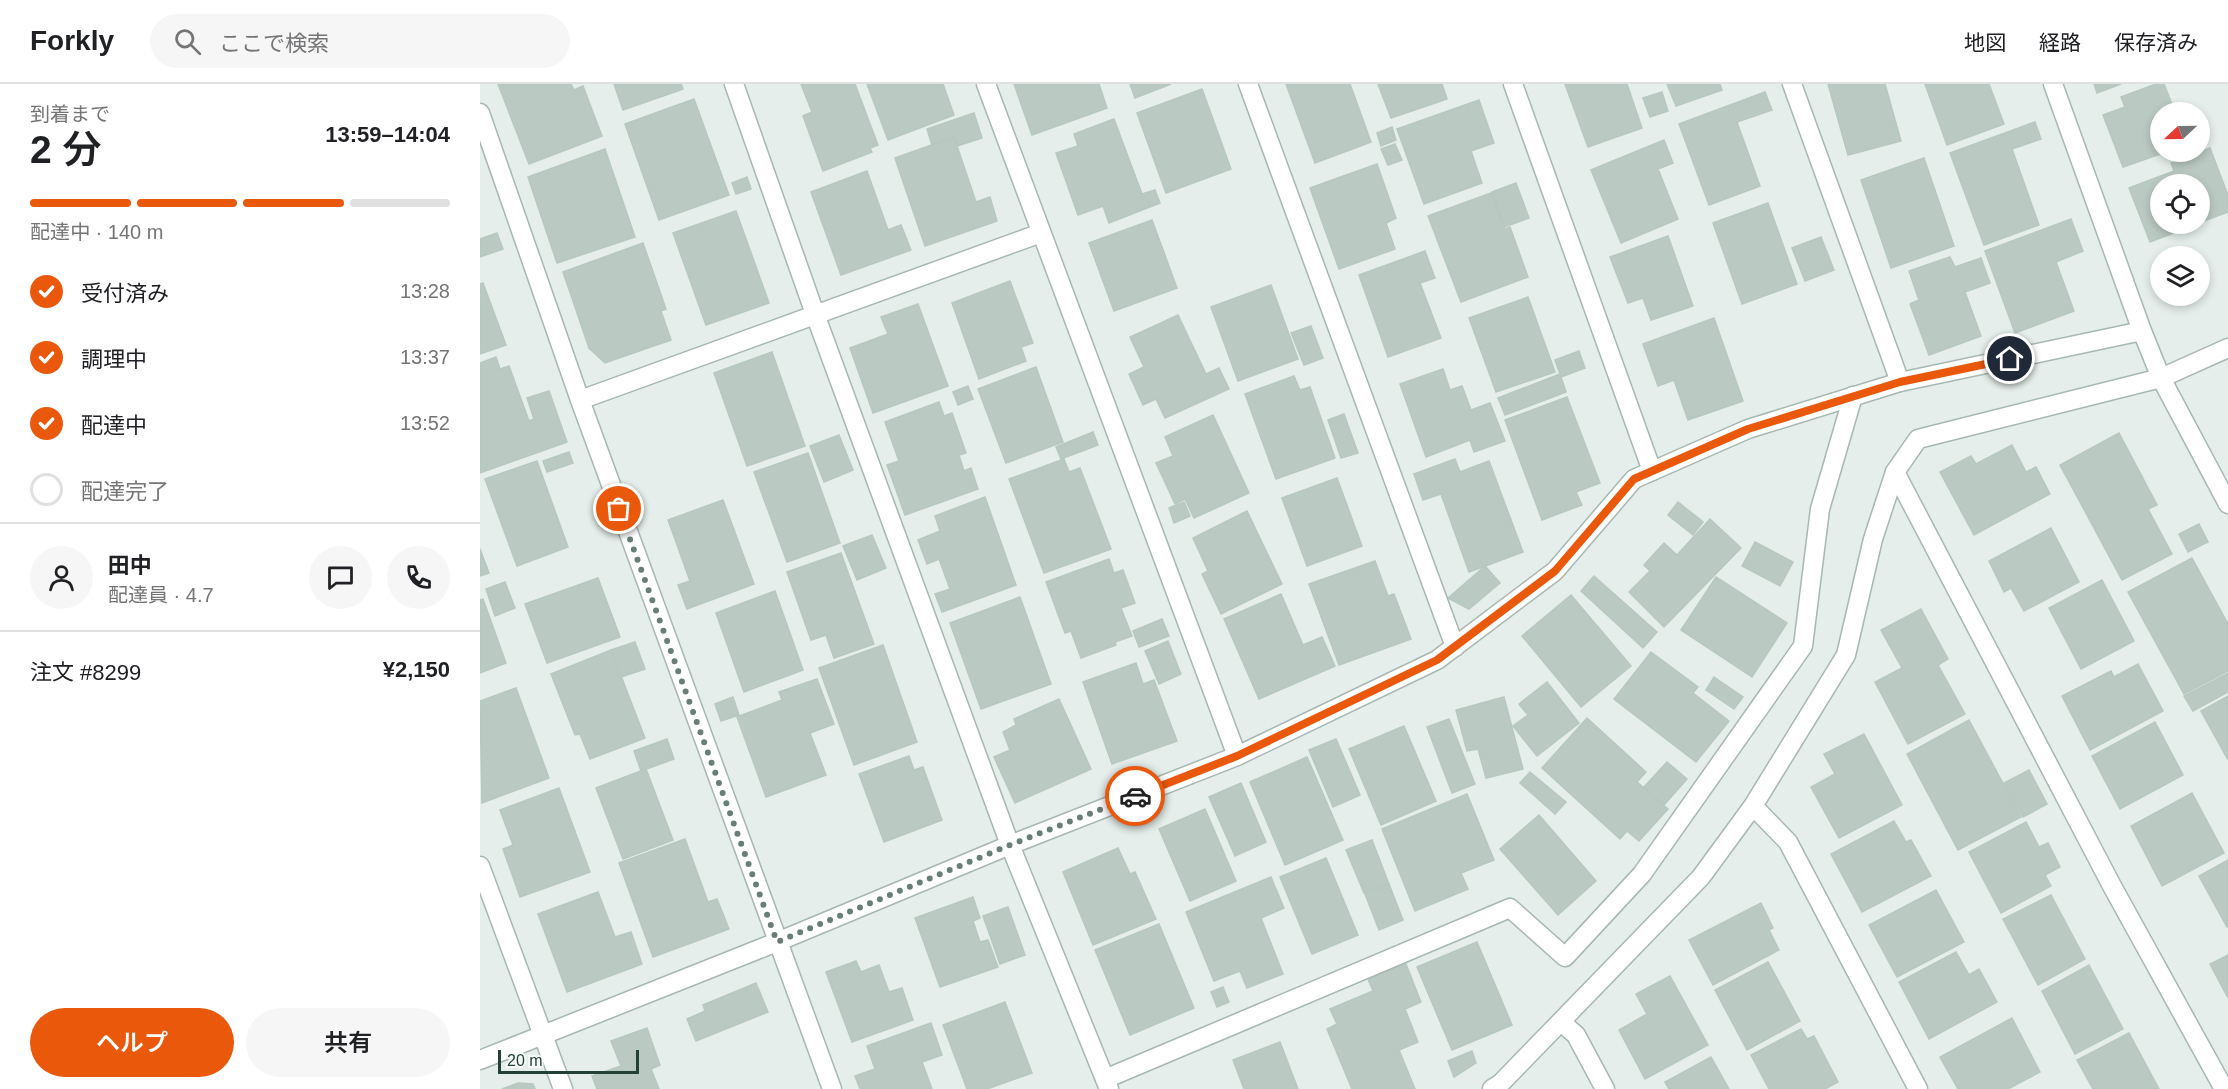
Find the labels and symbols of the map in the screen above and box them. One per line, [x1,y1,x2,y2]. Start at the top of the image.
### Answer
north arrow [2150,102,2210,162]
pin [1984,333,2035,384]
pin [593,483,644,534]
courier [1105,766,1165,826]
scale bar [498,1047,639,1074]

